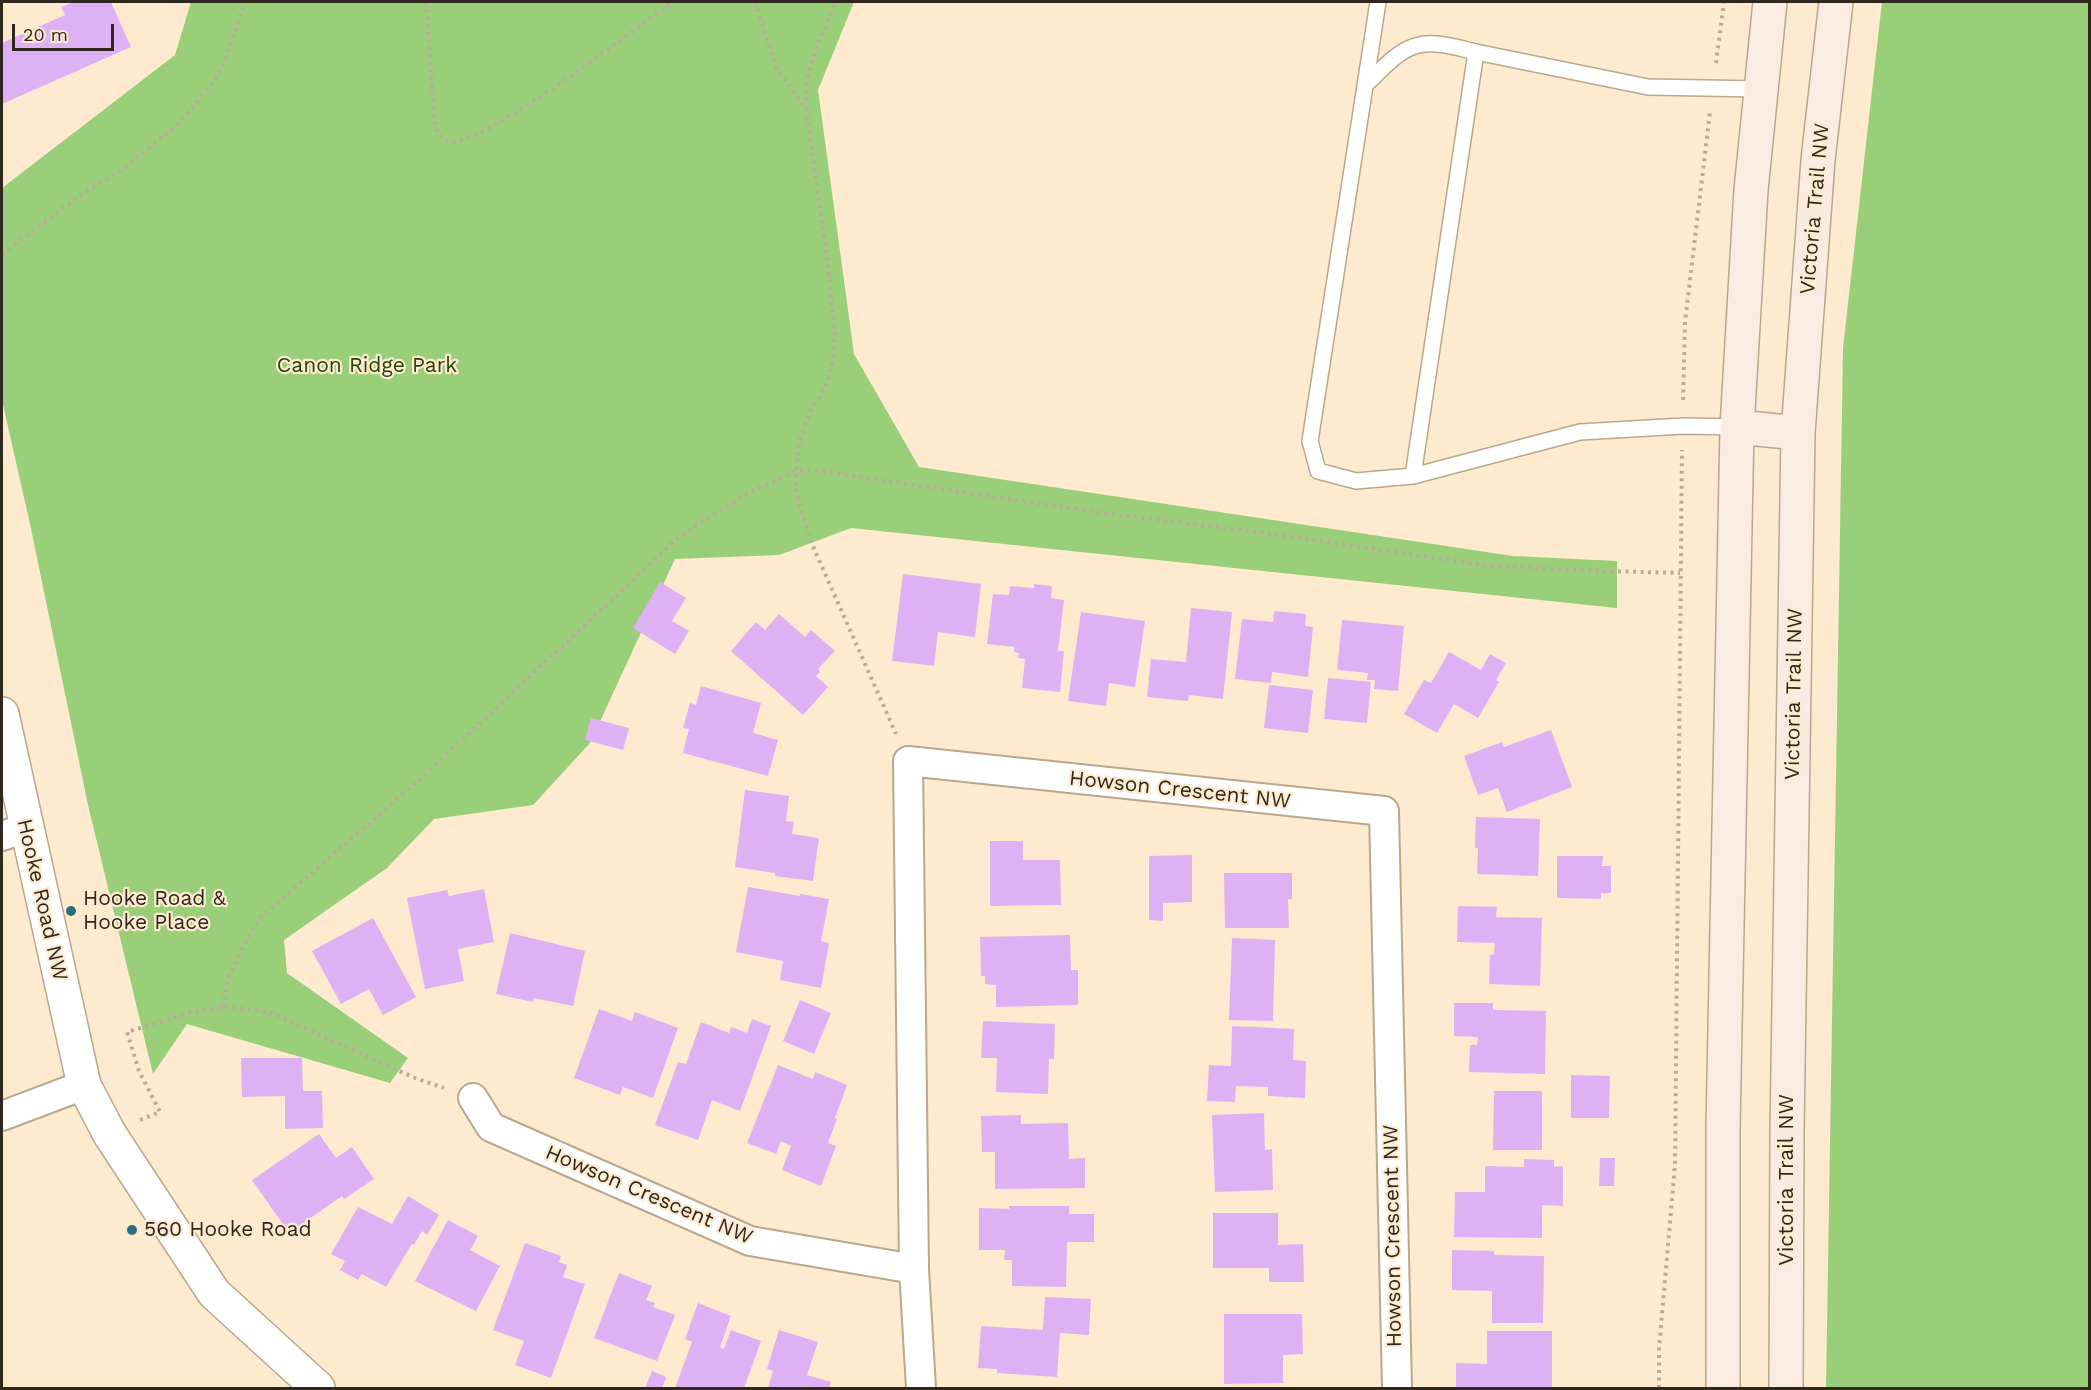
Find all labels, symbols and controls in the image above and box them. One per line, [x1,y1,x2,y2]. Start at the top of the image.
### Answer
scale bar [15,12,117,50]
text: 20 m [23,24,68,45]
street label: Victoria Trail NW [1795,122,1835,296]
park label: Canon Ridge Park [277,353,457,379]
street label: Victoria Trail NW [1780,608,1808,780]
street label: Howson Crescent NW [1068,766,1292,814]
street label: Hooke Road NW [11,817,73,983]
place label: Hooke Road & Hooke Place [83,886,226,936]
marker: Hooke Road & Hooke Place [64,904,78,918]
street label: Victoria Trail NW [1774,1094,1800,1266]
street label: Howson Crescent NW [1378,1124,1408,1348]
street label: Howson Crescent NW [542,1140,756,1250]
place label: 560 Hooke Road [144,1217,312,1243]
marker: 560 Hooke Road [125,1223,139,1237]

